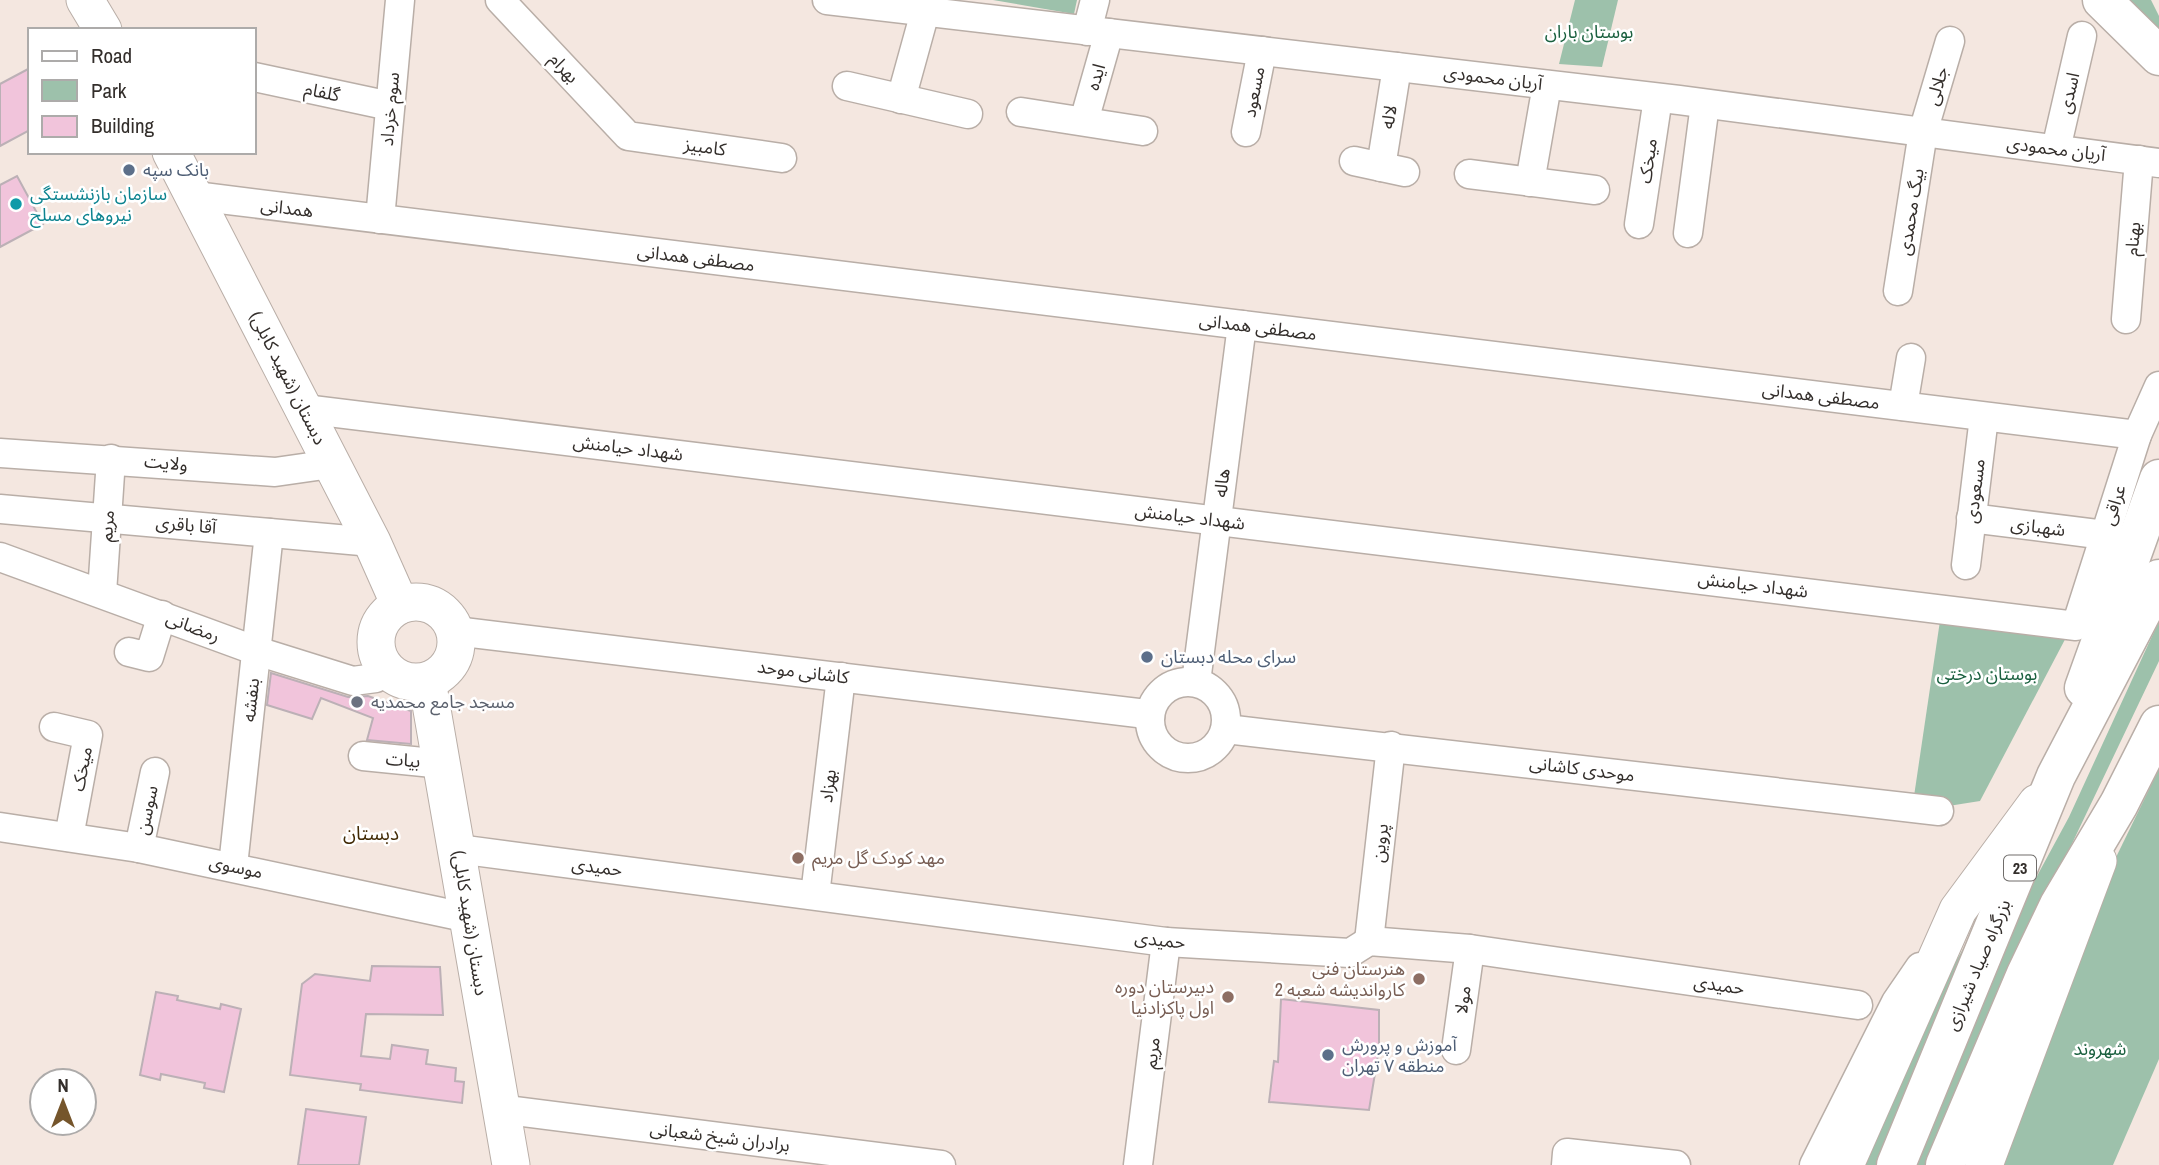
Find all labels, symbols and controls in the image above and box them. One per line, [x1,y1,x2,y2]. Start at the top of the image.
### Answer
park label: بوستان باران [1545,19,1633,44]
legend [28,28,256,154]
text: Road [91,41,132,70]
street label: بهرام [542,47,585,90]
street label: آریان محمودی [1442,59,1545,96]
street label: ایده [1080,61,1111,93]
street label: مسعود [1236,64,1271,119]
street label: جلالی [1919,64,1954,108]
street label: اسدی [2052,70,2085,116]
street label: سوم خرداد [374,71,407,147]
text: Park [91,76,127,105]
street label: گلفام [302,76,343,110]
street label: لاله [1374,103,1403,131]
text: Building [91,111,155,140]
street label: آریان محمودی [2005,130,2108,167]
street label: کامبیز [681,131,728,162]
street label: میخک [1632,137,1663,185]
place label: بانک سپه [143,157,209,182]
marker: بانک سپه [121,162,137,178]
street label: بیگ محمدی [1891,167,1930,257]
place label: سازمان بازنشستگی نیروهای مسلح [30,181,167,228]
street label: همدانی [259,192,315,223]
marker: سازمان بازنشستگی نیروهای مسلح [8,196,24,212]
street label: بهنام [2119,221,2148,257]
street label: مصطفی همدانی [636,238,756,277]
street label: دبستان (شهید کابلی) [244,307,333,449]
street label: مصطفی همدانی [1198,307,1318,346]
street label: مصطفی همدانی [1761,376,1881,415]
street label: شهداد حیامنش [572,428,685,467]
street label: ولایت [143,448,189,477]
street label: مسعودی [1958,457,1991,525]
street label: هاله [1207,467,1236,499]
street label: عراقی [2095,481,2132,528]
street label: شهداد حیامنش [1134,497,1247,536]
street label: مریم [93,509,121,543]
street label: آقا باقری [155,509,218,540]
street label: شهبازی [2009,511,2067,542]
street label: شهداد حیامنش [1697,565,1810,604]
street label: رمضانی [163,605,224,648]
place label: سرای محله دبستان [1161,644,1296,669]
marker: سرای محله دبستان [1139,649,1155,665]
street label: کاشانی موحد [756,653,851,690]
park label: بوستان درختی [1937,661,2037,686]
street label: بنفشه [236,677,265,723]
place label: مسجد جامع محمدیه [371,689,515,716]
marker: مسجد جامع محمدیه [349,694,365,710]
street label: میخک [65,744,98,793]
street label: بیات [385,746,421,773]
street label: موحدی کاشانی [1528,750,1636,787]
street label: بهزاد [813,768,842,804]
street label: سوسن [129,783,164,837]
district label: دبستان [343,820,399,846]
street label: پروین [1365,822,1394,864]
place label: مهد کودک گل مریم [812,845,945,871]
street label: موسوی [207,849,265,884]
street label: دبستان (شهید کابلی) [447,849,494,997]
marker: مهد کودک گل مریم [790,850,806,866]
street label: حمیدی [570,851,624,882]
road number: 23 [2004,856,2036,880]
street label: بزرگراه صیاد شیرازی [1939,895,2017,1034]
street label: حمیدی [1133,924,1187,955]
place label: هنرستان فنی کارواندیشه شعبه 2 [1275,956,1406,1002]
street label: حمیدی [1692,969,1746,1000]
marker: هنرستان فنی کارواندیشه شعبه 2 [1411,971,1427,987]
place label: دبیرستان دوره اول پاکزادنیا [1115,974,1214,1020]
street label: مولا [1448,984,1477,1016]
marker: دبیرستان دوره اول پاکزادنیا [1220,989,1236,1005]
place label: آموزش و پرورش منطقه ۷ تهران [1342,1032,1457,1078]
street label: مریم [1137,1036,1167,1070]
park label: شهروند [2074,1036,2126,1061]
marker: آموزش و پرورش منطقه ۷ تهران [1320,1047,1336,1063]
north arrow [28,1067,98,1137]
text: N [57,1072,69,1098]
street label: برادران شیخ شعبانی [649,1116,791,1158]

